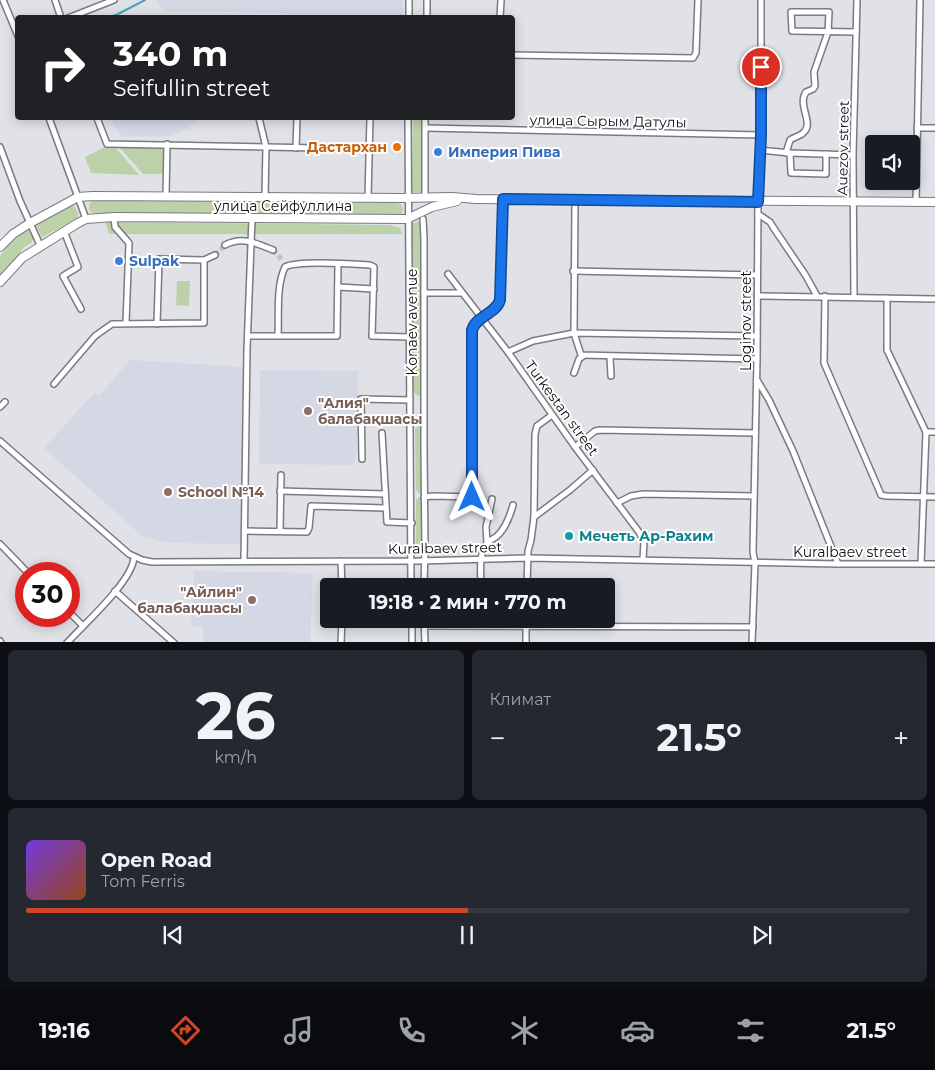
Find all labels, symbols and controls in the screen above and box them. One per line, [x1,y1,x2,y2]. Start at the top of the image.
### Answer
text: 340 m [113,32,228,75]
icon: right [30,35,95,100]
pin [740,46,782,88]
icon: arrive [747,53,775,81]
text: Seifullin street [113,75,270,102]
street label: Auezov street [833,100,853,196]
street label: улица Сырым Датулы [528,111,687,131]
map controls [865,135,920,190]
button: sound [865,135,920,190]
place label: Дастархан [307,138,387,156]
marker: Дастархан [391,141,403,153]
place label: Империя Пива [448,143,560,161]
marker: Империя Пива [432,146,444,158]
street label: улица Сейфуллина [213,197,352,215]
place label: Sulpak [129,252,180,270]
marker: Sulpak [113,255,125,267]
street label: Konaev avenue [403,269,421,375]
street label: Loginov street [737,271,755,371]
street label: Turkestan street [521,357,603,459]
place label: "Алия" балабақшасы [318,394,423,428]
marker: "Алия" балабақшасы [302,405,314,417]
position arrow [445,470,497,522]
place label: School №14 [178,483,264,501]
marker: School №14 [162,486,174,498]
place label: Мечеть Ар-Рахим [579,527,714,545]
marker: Мечеть Ар-Рахим [563,530,575,542]
street label: Kuralbaev street [388,538,502,558]
street label: Kuralbaev street [793,543,907,561]
speed limit sign: 30 [15,562,80,627]
place label: "Айлин" балабақшасы [137,583,242,617]
text: 19:18 · 2 мин · 770 m [369,591,566,614]
marker: "Айлин" балабақшасы [246,594,258,606]
text: 26 [196,676,276,755]
text: Климат [490,690,551,709]
text: 21.5° [656,714,742,761]
text: − [490,721,506,755]
text: + [893,721,909,755]
text: km/h [214,748,257,767]
text: Open Road [101,849,212,872]
text: Tom Ferris [101,872,185,891]
icon: previous [159,921,187,949]
icon: pause [453,921,481,949]
icon: next [748,921,776,949]
icon: directions [168,1013,203,1048]
icon: music [281,1013,316,1048]
icon: phone [394,1013,429,1048]
icon: climate [507,1013,542,1048]
icon: car [620,1013,655,1048]
icon: filters [733,1013,768,1048]
text: 19:16 [39,1017,90,1044]
text: 21.5° [846,1017,896,1044]

